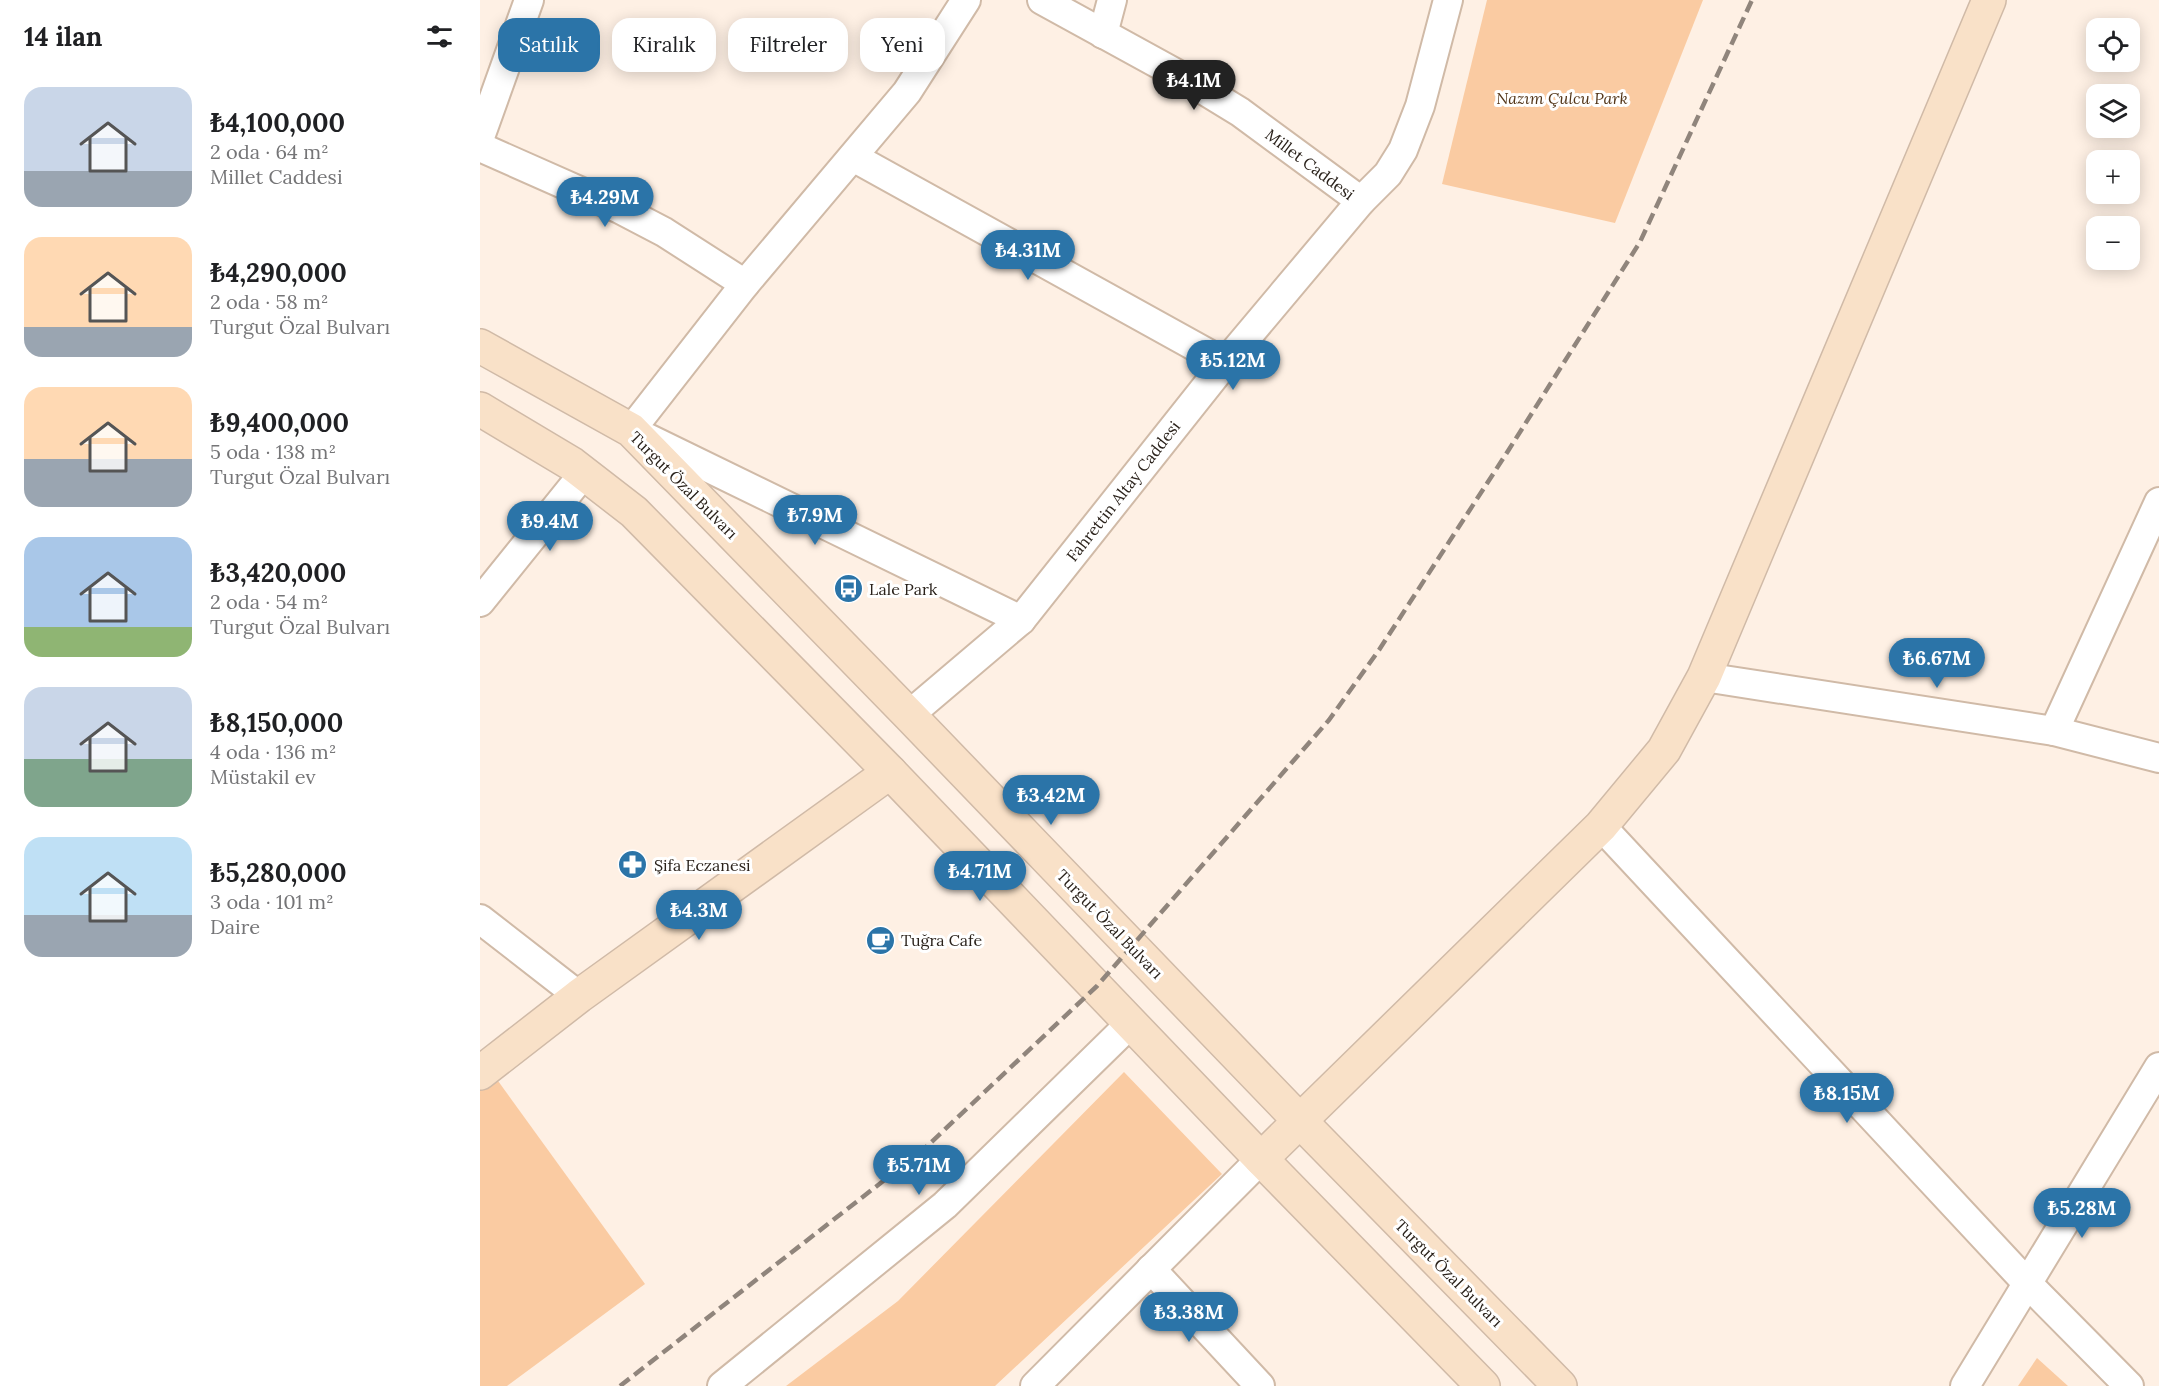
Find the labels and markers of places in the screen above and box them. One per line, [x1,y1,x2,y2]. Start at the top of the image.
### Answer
pin: ₺4.1M [1152,60,1236,111]
pin: ₺4.29M [556,177,654,228]
pin: ₺4.31M [979,230,1077,281]
pin: ₺5.12M [1184,340,1282,391]
pin: ₺7.9M [773,495,857,546]
pin: ₺9.4M [508,501,592,552]
bus stop icon: Lale Park [832,573,864,605]
place label: Lale Park [869,579,938,599]
pin: ₺6.67M [1888,638,1986,689]
pin: ₺3.42M [1002,775,1100,826]
pharmacy icon: Şifa Eczanesi [617,849,649,881]
pin: ₺4.71M [931,851,1029,902]
place label: Şifa Eczanesi [654,855,751,875]
pin: ₺4.3M [657,890,741,941]
cafe icon: Tuğra Cafe [864,924,896,956]
place label: Tuğra Cafe [901,930,982,950]
pin: ₺8.15M [1798,1073,1896,1124]
pin: ₺5.71M [870,1145,968,1196]
pin: ₺5.28M [2033,1188,2131,1239]
pin: ₺3.38M [1140,1292,1238,1343]

